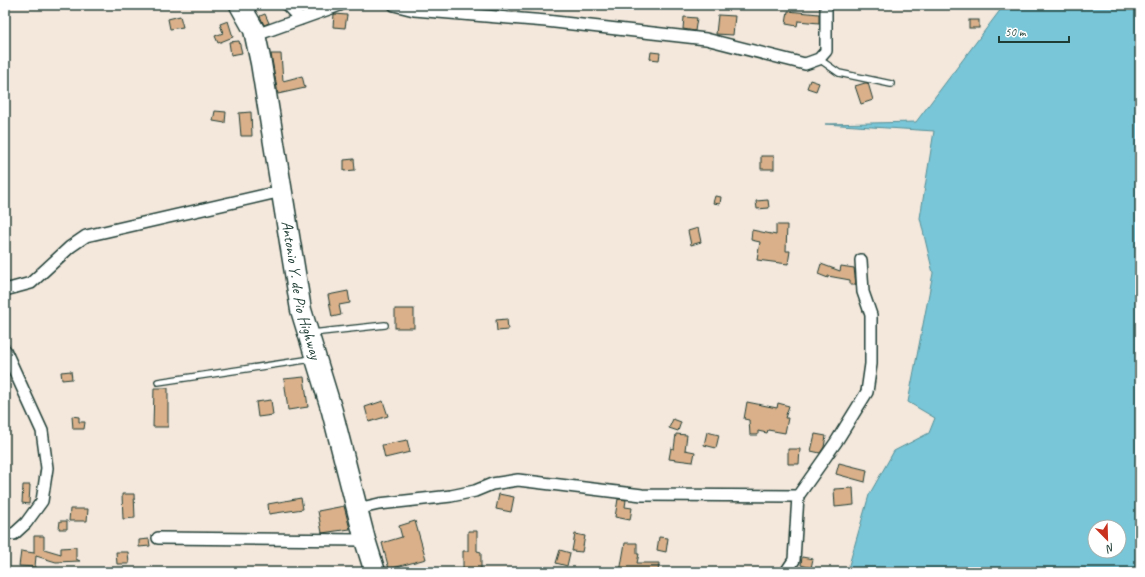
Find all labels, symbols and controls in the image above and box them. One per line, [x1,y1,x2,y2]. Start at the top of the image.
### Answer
scale bar [999,18,1069,44]
text: 50 m [1005,24,1027,40]
street label: Antonio Y. de Pio Highway [277,219,326,363]
north arrow [1087,519,1127,559]
text: N [1103,540,1117,557]

